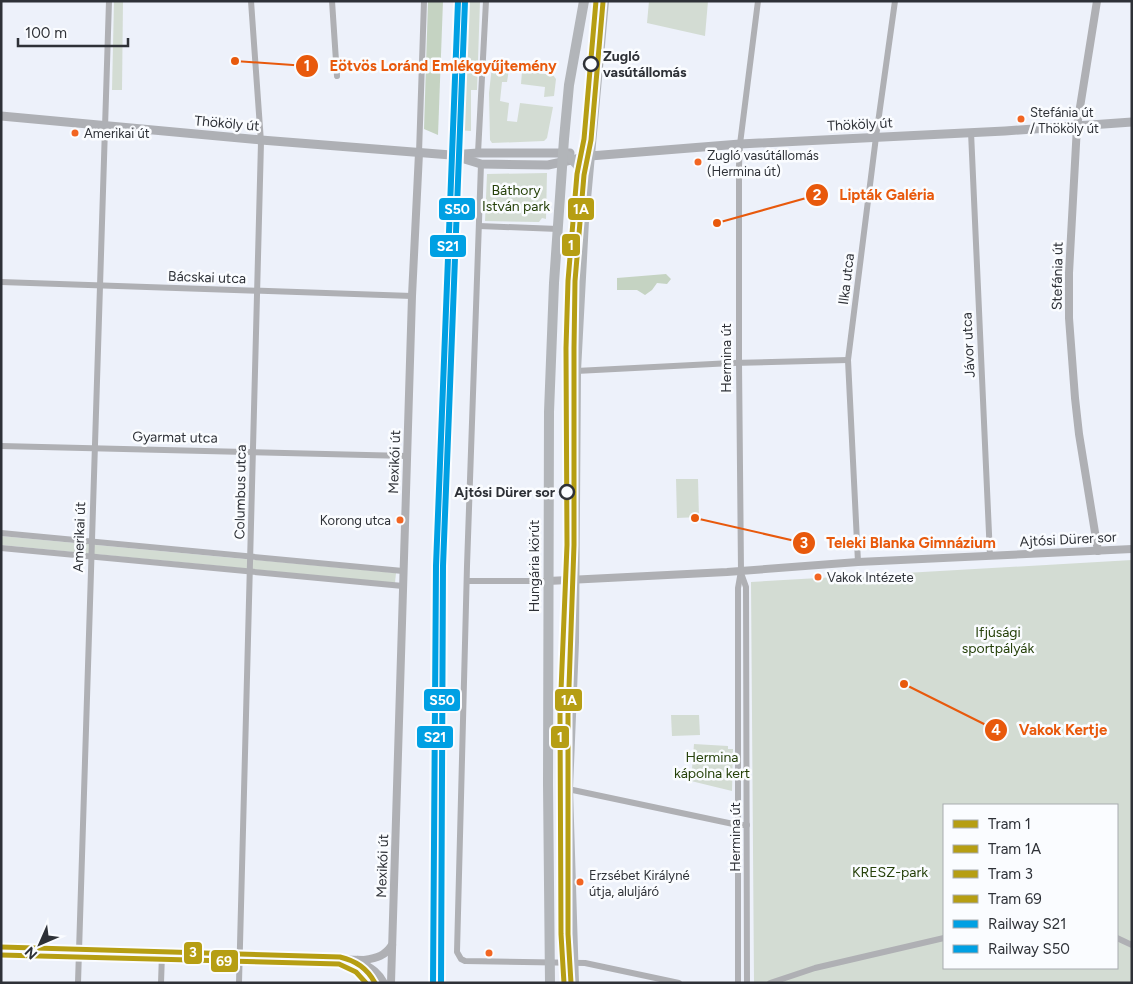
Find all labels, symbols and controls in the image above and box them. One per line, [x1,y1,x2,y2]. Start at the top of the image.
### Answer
scale bar [18,15,128,47]
text: 100 m [25,24,67,42]
place label: Zugló vasútállomás [603,48,687,81]
callout: Eötvös Loránd Emlékgyűjtemény [294,51,567,81]
marker: Zugló vasútállomás [583,56,599,72]
text: 1 [304,57,310,75]
text: Eötvös Loránd Emlékgyűjtemény [329,57,557,75]
place label: Stefánia út / Thököly út [1030,105,1099,136]
street label: Thököly út [194,112,260,135]
street label: Thököly út [827,114,893,135]
marker: Stefánia út / Thököly út [1016,114,1026,124]
place label: Amerikai út [84,126,150,141]
marker: Amerikai út [70,128,80,138]
place label: Zugló vasútállomás (Hermina út) [707,148,819,179]
marker: Zugló vasútállomás (Hermina út) [693,157,703,167]
callout: Lipták Galéria [805,180,945,210]
park label: Báthory István park [482,182,550,215]
text: 2 [813,186,822,204]
text: Lipták Galéria [839,186,935,204]
line badge: S50 [438,197,476,221]
line badge: 1A [567,197,595,221]
text: S50 [444,201,470,218]
text: 1A [573,201,589,218]
line badge: 1 [561,233,581,257]
line badge: S21 [429,234,467,258]
text: 1 [568,237,574,254]
text: S21 [437,238,459,255]
street label: Stefánia út [1048,242,1067,310]
street label: Ilka utca [835,252,858,306]
street label: Bácskai utca [168,268,246,287]
street label: Jávor utca [958,312,979,378]
street label: Hermina út [718,323,735,393]
street label: Gyarmat utca [132,428,218,447]
street label: Mexikói út [385,430,404,494]
street label: Columbus utca [231,444,250,540]
place label: Ajtósi Dürer sor [454,484,556,501]
marker: Ajtósi Dürer sor [559,484,575,500]
street label: Amerikai út [70,501,89,573]
place label: Korong utca [320,513,391,528]
marker: Korong utca [395,515,405,525]
street label: Hungária körút [526,520,543,612]
callout: Teleki Blanka Gimnázium [791,528,1006,558]
street label: Ajtósi Dürer sor [1019,528,1117,551]
text: 3 [800,534,808,552]
text: Teleki Blanka Gimnázium [826,534,996,552]
place label: Vakok Intézete [827,570,914,585]
marker: Vakok Intézete [813,572,823,582]
park label: Ifjúsági sportpályák [962,624,1034,657]
line badge: S50 [423,688,461,712]
line badge: 1A [554,688,583,712]
text: S50 [429,692,455,709]
text: 1A [561,692,577,709]
callout: Vakok Kertje [984,715,1117,745]
text: 4 [991,721,1001,739]
text: Vakok Kertje [1019,721,1108,739]
line badge: S21 [416,725,454,749]
line badge: 1 [550,725,570,749]
text: S21 [424,729,446,746]
text: 1 [557,729,563,746]
park label: Hermina kápolna kert [674,749,750,782]
street label: Hermina út [727,802,744,872]
legend [943,804,1118,969]
text: Tram 1 [988,815,1031,833]
street label: Mexikói út [373,834,392,898]
text: Tram 1A [988,840,1041,858]
park label: KRESZ-park [852,864,928,881]
text: Tram 3 [988,865,1033,883]
place label: Erzsébet Királyné útja, aluljáró [589,868,690,899]
marker: Erzsébet Királyné útja, aluljáró [575,877,585,887]
text: Tram 69 [988,890,1042,908]
text: Railway S21 [988,915,1066,933]
north arrow [15,919,65,969]
text: Railway S50 [988,940,1070,958]
line badge: 3 [183,941,203,965]
text: N [21,943,41,963]
text: 3 [189,944,197,961]
unlabelled marker [484,948,494,958]
line badge: 69 [210,949,239,973]
text: 69 [216,953,232,970]

